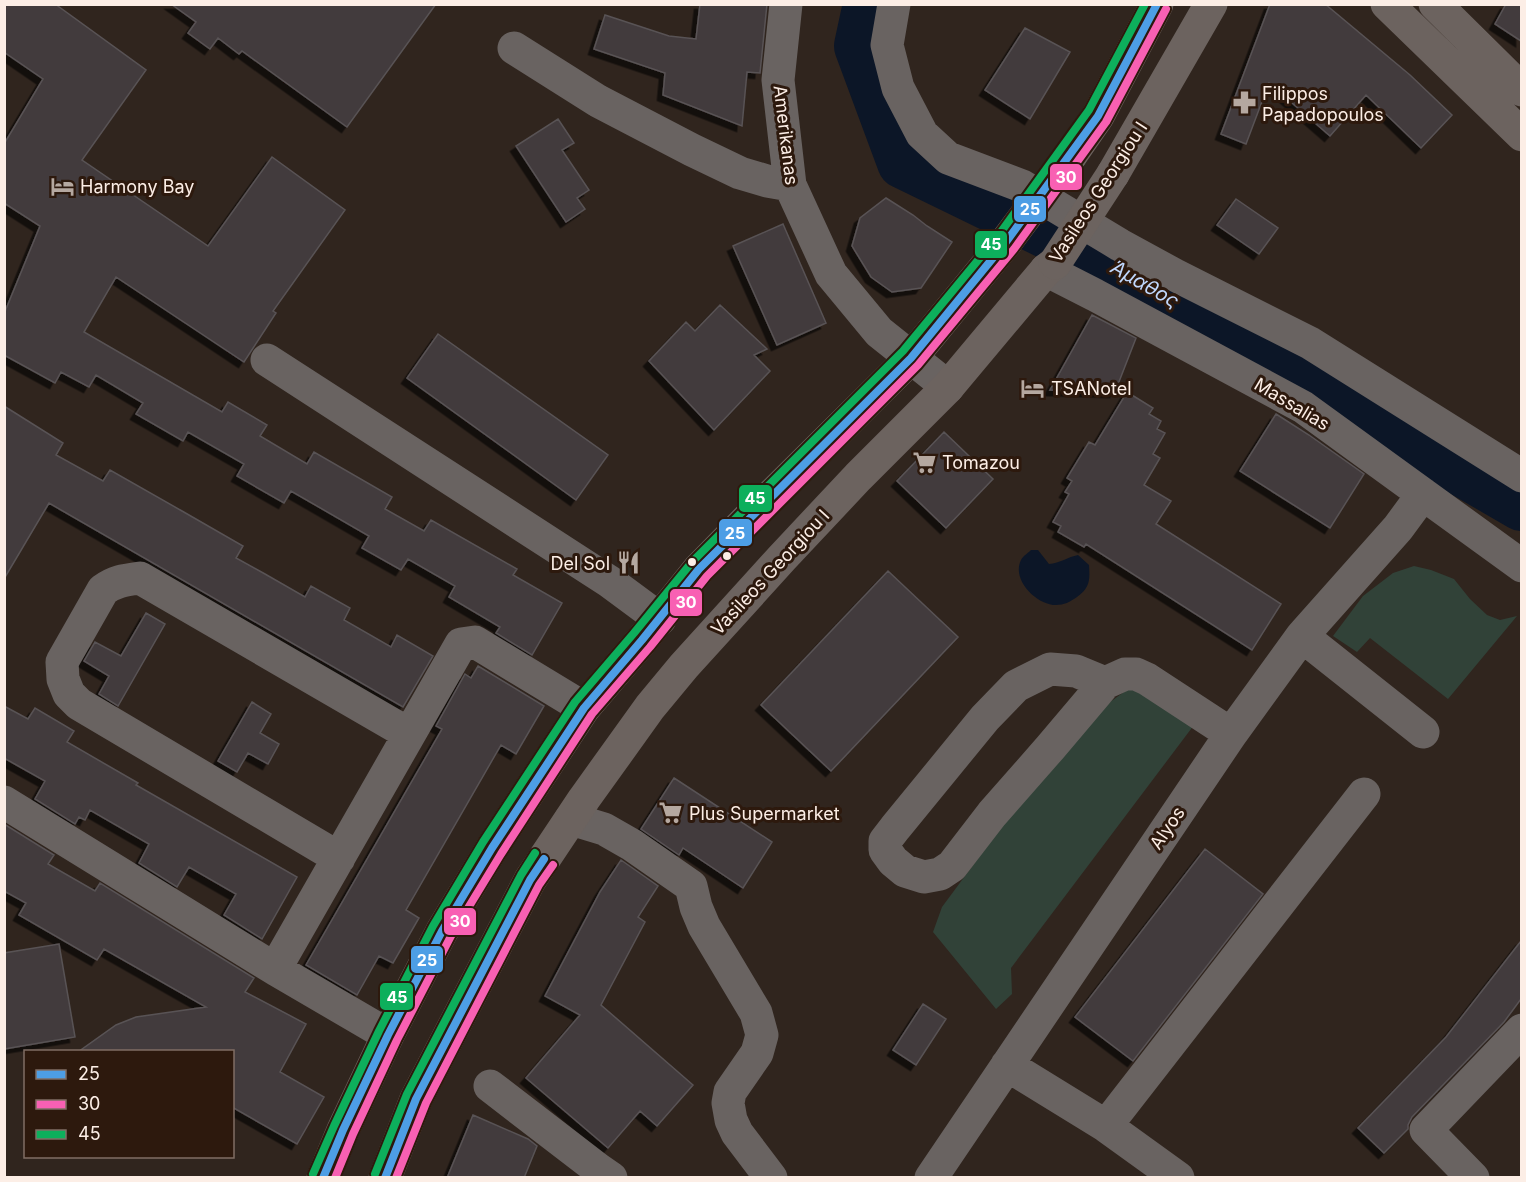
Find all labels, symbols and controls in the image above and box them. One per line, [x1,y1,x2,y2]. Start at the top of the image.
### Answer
place label: Filippos Papadopoulos [1262,83,1384,125]
street label: Amerikanas [769,84,803,186]
pharmacy icon: Filippos Papadopoulos [1231,90,1257,116]
street label: Vasileos Georgiou I [1045,118,1151,266]
line badge: 30 [1049,163,1083,191]
text: 30 [1055,167,1077,187]
hotel icon: Harmony Bay [49,173,75,199]
place label: Harmony Bay [80,176,194,197]
line badge: 25 [1013,195,1047,223]
text: 25 [1020,199,1040,219]
line badge: 45 [974,230,1008,259]
text: 45 [980,234,1002,254]
water label: Άμαθος [1106,254,1183,313]
street label: Massalias [1251,373,1333,435]
hotel icon: TSANotel [1020,375,1046,401]
place label: TSANotel [1051,378,1132,399]
supermarket icon: Tomazou [911,449,937,475]
place label: Tomazou [942,452,1020,473]
line badge: 45 [738,484,773,513]
text: 45 [744,488,766,508]
street label: Vasileos Georgiou I [707,505,833,639]
line badge: 25 [718,518,753,547]
text: 25 [725,523,745,543]
restaurant icon: Del Sol [615,550,641,576]
unlabelled marker [721,550,733,562]
place label: Del Sol [550,553,610,574]
unlabelled marker [686,556,698,568]
line badge: 30 [669,588,703,617]
text: 30 [675,592,697,612]
supermarket icon: Plus Supermarket [658,800,684,826]
place label: Plus Supermarket [689,803,840,824]
street label: Alyos [1145,803,1189,853]
line badge: 30 [443,907,477,936]
text: 30 [449,911,471,931]
line badge: 25 [410,945,444,974]
text: 25 [417,950,437,970]
line badge: 45 [379,982,414,1011]
text: 45 [386,987,408,1007]
legend [24,1050,234,1158]
text: 25 [78,1063,100,1084]
text: 30 [78,1093,100,1114]
text: 45 [78,1123,101,1144]

